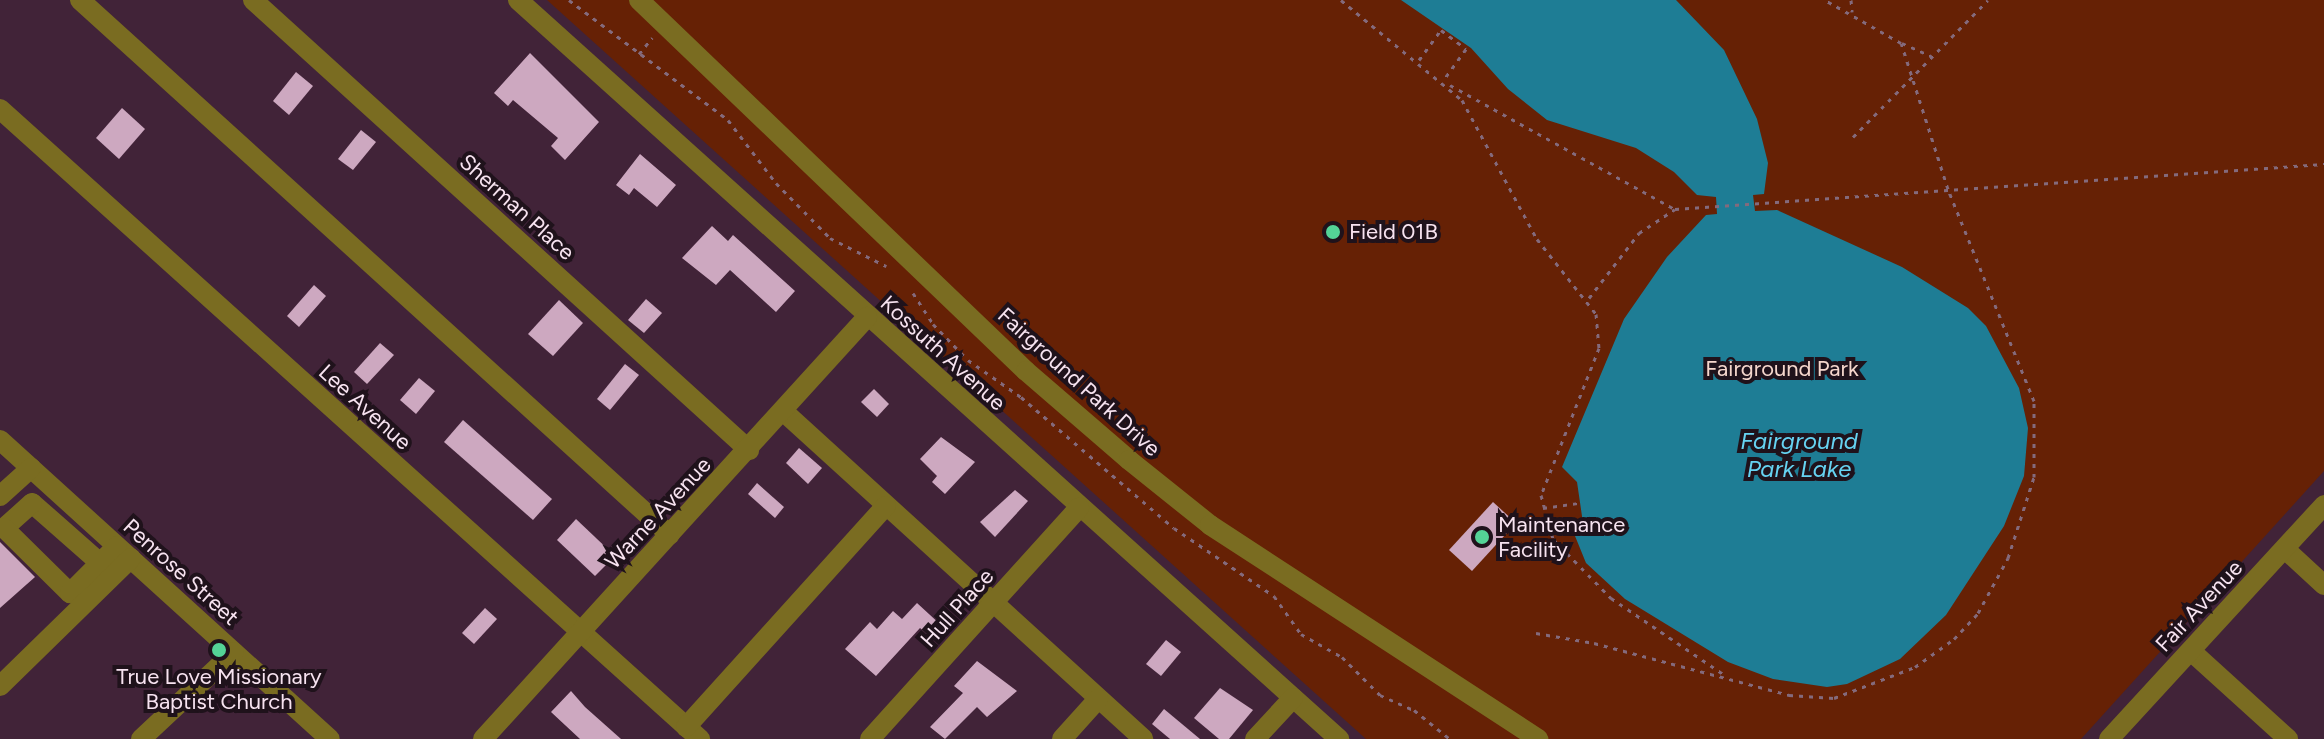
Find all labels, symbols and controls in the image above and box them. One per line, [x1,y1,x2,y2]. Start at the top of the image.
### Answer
street label: Sherman Place [454,148,580,266]
place label: Field 01B [1349,219,1438,245]
marker: Field 01B [1324,223,1342,241]
street label: Kossuth Avenue [875,290,1011,416]
street label: Fairground Park Drive [992,302,1166,462]
park label: Fairground Park [1705,356,1859,382]
street label: Lee Avenue [313,359,417,455]
water label: Fairground Park Lake [1740,427,1858,483]
street label: Warne Avenue [600,452,716,574]
place label: Maintenance Facility [1498,511,1625,562]
street label: Penrose Street [118,513,244,631]
marker: Maintenance Facility [1473,528,1491,546]
street label: Fair Avenue [2150,555,2248,657]
street label: Hull Place [915,563,999,653]
marker: True Love Missionary Baptist Church [210,641,228,659]
place label: True Love Missionary Baptist Church [116,663,322,714]

